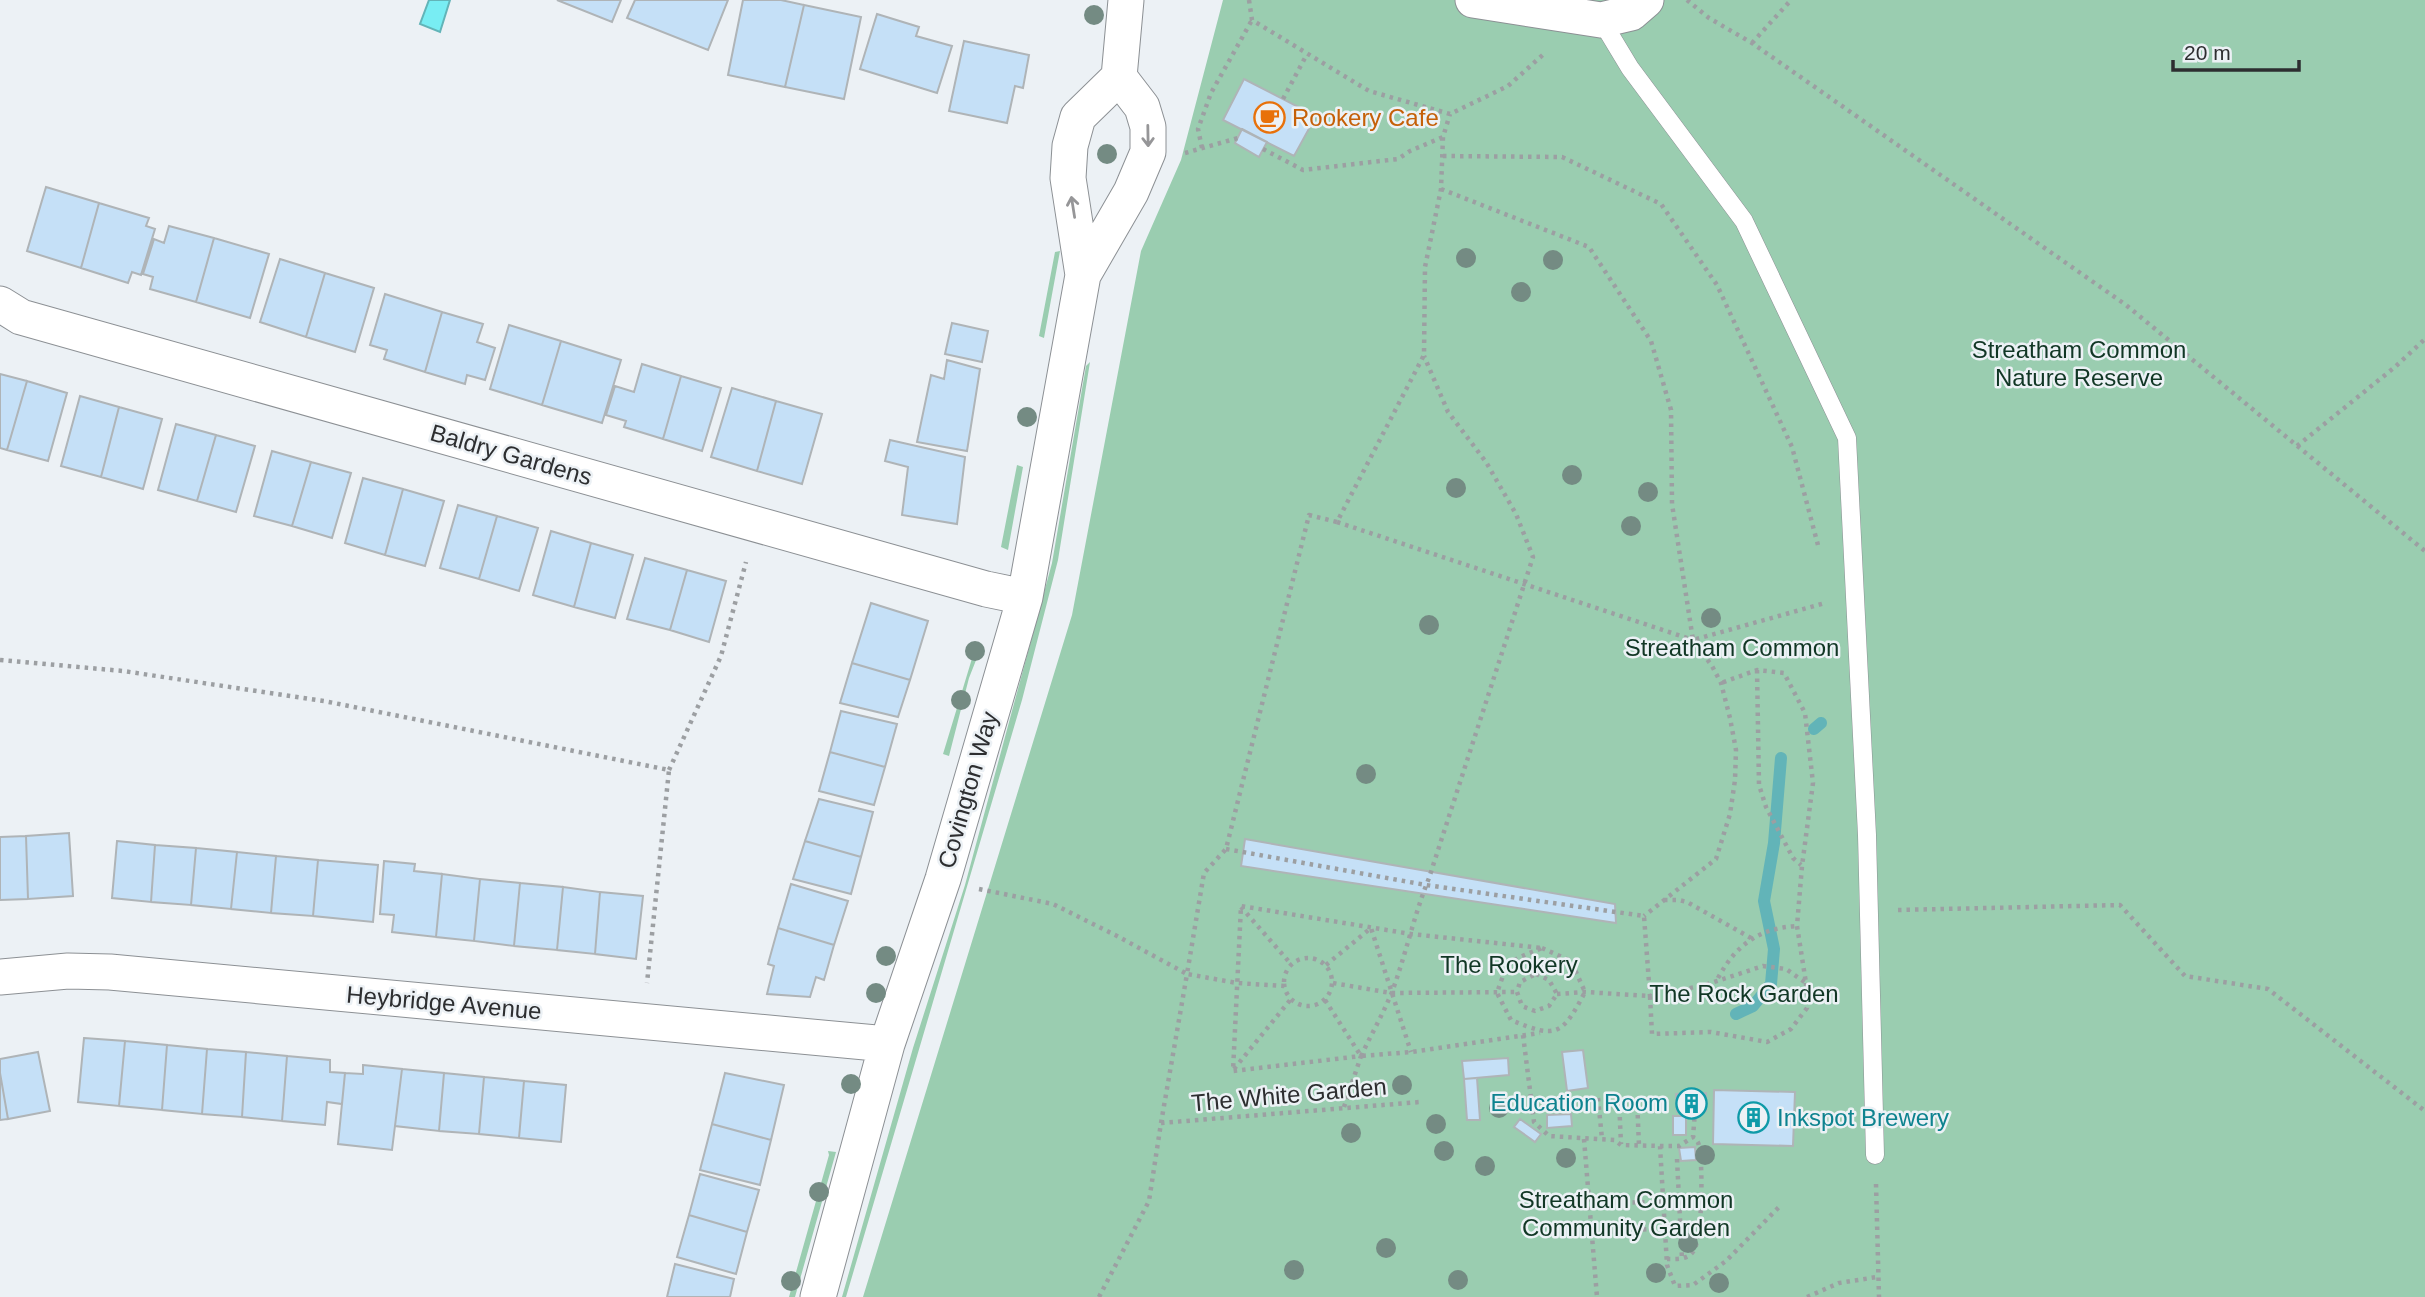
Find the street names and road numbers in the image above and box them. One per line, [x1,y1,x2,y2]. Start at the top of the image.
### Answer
street label: Baldry Gardens [427,419,595,490]
street label: Covington Way [932,708,1003,871]
street label: Heybridge Avenue [345,981,543,1024]
street label: The White Garden [1190,1073,1388,1116]

